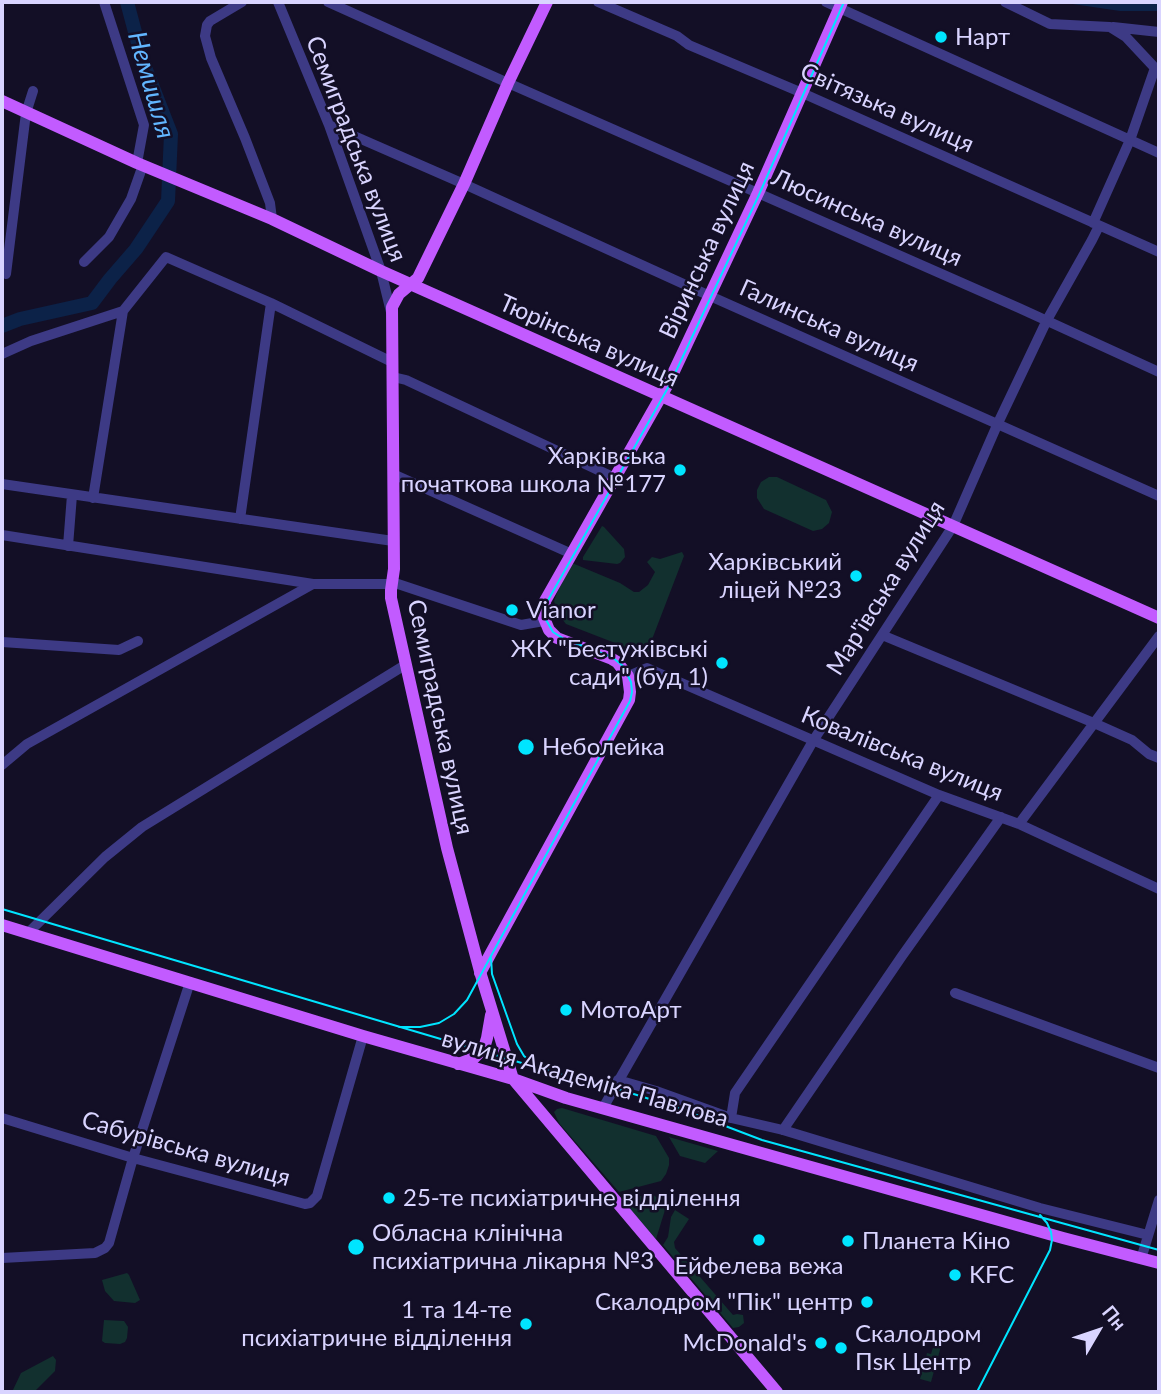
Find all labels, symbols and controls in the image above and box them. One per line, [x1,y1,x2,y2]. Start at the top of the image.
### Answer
place label: Нарт [955,23,1010,51]
water label: Немишля [121,28,181,142]
marker: Нарт [933,29,949,45]
street label: Семиградська вулиця [300,32,412,266]
street label: Світязька вулиця [796,57,978,159]
street label: Віринська вулиця [653,157,761,343]
street label: Люсинська вулиця [767,163,967,273]
street label: Галинська вулиця [735,274,923,378]
street label: Тюрінська вулиця [495,288,683,394]
place label: Харківська початкова школа №177 [401,442,666,498]
marker: Харківська початкова школа №177 [672,462,688,478]
street label: Мар'ївська вулиця [821,495,951,681]
place label: Харківський ліцей №23 [708,548,842,604]
marker: Харківський ліцей №23 [848,568,864,584]
place label: Vianor [526,596,596,624]
street label: Семиградська вулиця [401,597,479,837]
marker: Vianor [504,602,520,618]
place label: ЖК "Бестужівські сади" (буд 1) [511,635,708,691]
marker: ЖК "Бестужівські сади" (буд 1) [714,655,730,671]
street label: Ковалівська вулиця [797,700,1007,808]
place label: Неболейка [542,733,665,761]
marker: Неболейка [516,737,536,757]
place label: МотоАрт [580,996,682,1024]
marker: МотоАрт [558,1002,574,1018]
street label: вулиця Академіка Павлова [438,1024,732,1134]
street label: Сабурівська вулиця [78,1105,294,1193]
place label: 25-те психіатричне відділення [403,1184,741,1212]
marker: 25-те психіатричне відділення [381,1190,397,1206]
place label: Обласна клінічна психіатрична лікарня №3 [372,1219,654,1275]
place label: Планета Кіно [862,1227,1010,1255]
marker: Ейфелева вежа [751,1232,767,1248]
marker: Планета Кіно [840,1233,856,1249]
marker: Обласна клінічна психіатрична лікарня №3 [346,1237,366,1257]
place label: Ейфелева вежа [675,1252,843,1280]
place label: KFC [969,1261,1014,1289]
marker: KFC [947,1267,963,1283]
place label: Скалодром "Пік" центр [595,1288,853,1316]
marker: Скалодром "Пік" центр [859,1294,875,1310]
place label: 1 та 14-те психіатричне відділення [241,1296,512,1352]
north arrow [1063,1296,1133,1366]
text: Пн [1098,1301,1131,1334]
marker: 1 та 14-те психіатричне відділення [518,1316,534,1332]
place label: Скалодром Пsк Центр [855,1320,981,1376]
place label: McDonald's [683,1329,807,1357]
marker: McDonald's [813,1335,829,1351]
marker: Скалодром Пsк Центр [833,1340,849,1356]

